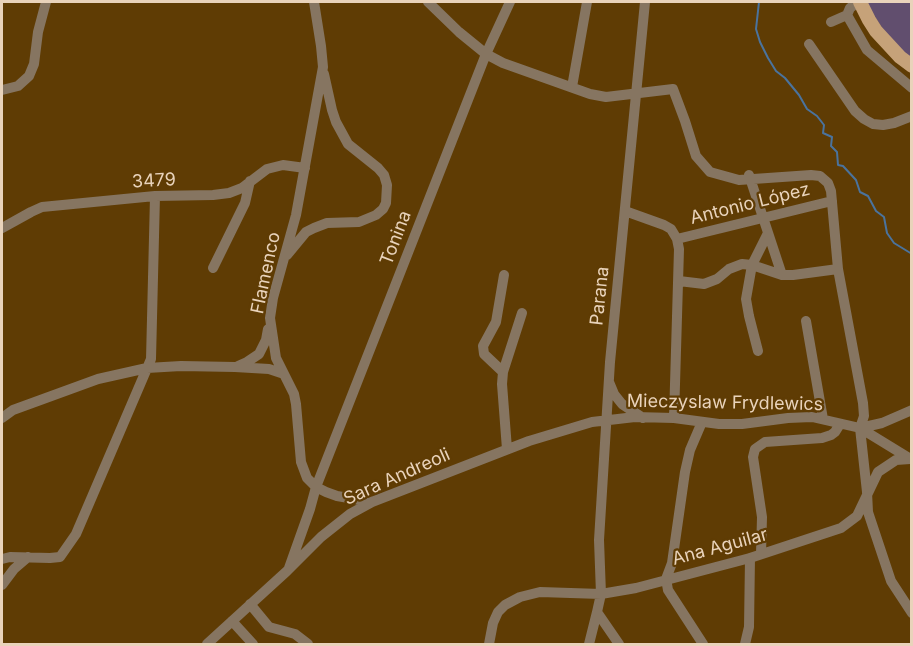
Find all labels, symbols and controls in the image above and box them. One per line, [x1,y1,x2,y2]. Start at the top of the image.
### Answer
street label: 3479 [132,169,176,193]
street label: Antonio López [688,179,812,229]
street label: Tonina [376,208,416,268]
street label: Flamenco [247,230,285,316]
street label: Parana [586,265,614,327]
street label: Mieczyslaw Frydlewics [627,390,823,416]
street label: Sara Andreoli [340,444,454,510]
street label: Ana Aguilar [670,524,770,570]

